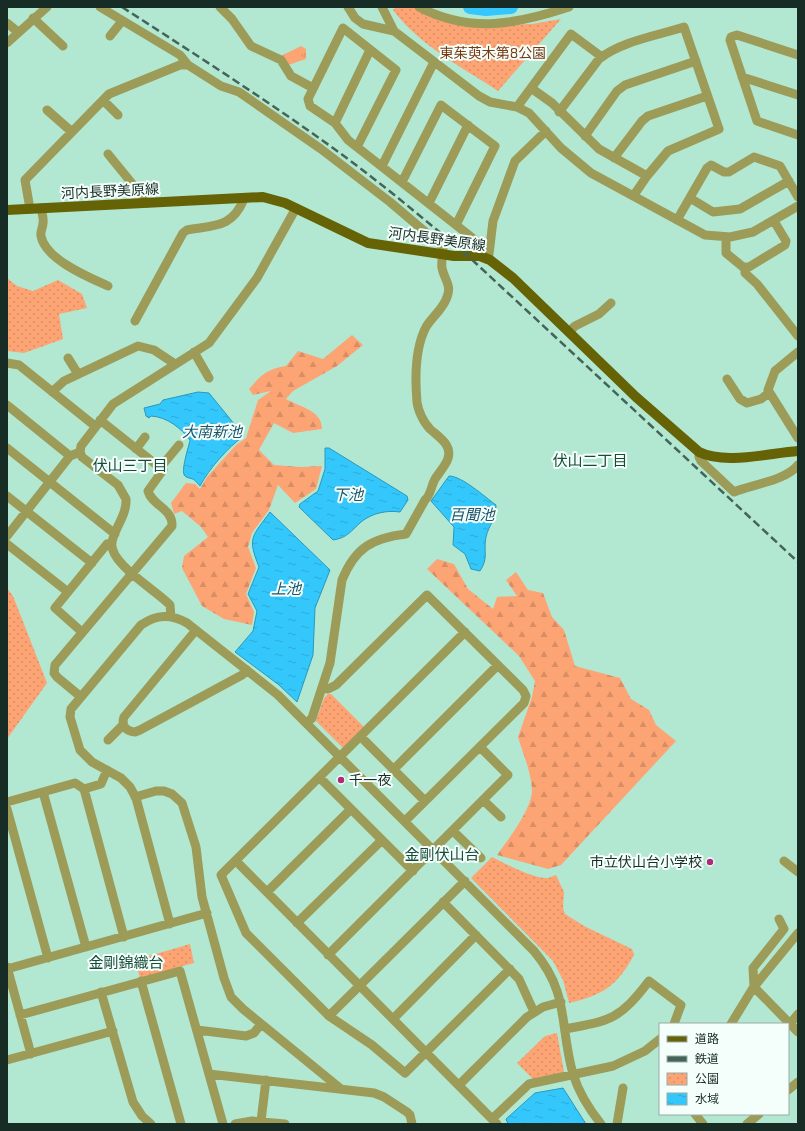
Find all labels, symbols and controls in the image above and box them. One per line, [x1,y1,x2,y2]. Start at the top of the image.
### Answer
park label: 東茱萸木第8公園 [440,44,546,61]
street label: 河内長野美原線 [61,179,159,202]
street label: 河内長野美原線 [387,223,487,254]
water label: 大南新池 [182,422,244,440]
district label: 伏山二丁目 [552,451,628,469]
district label: 伏山三丁目 [92,456,168,474]
water label: 下池 [333,485,365,503]
water label: 百聞池 [449,505,496,523]
water label: 上池 [271,579,303,597]
place label: 千一夜 [349,771,392,788]
marker: 千一夜 [336,775,346,785]
district label: 金剛伏山台 [404,845,480,863]
place label: 市立伏山台小学校 [590,853,702,870]
marker: 市立伏山台小学校 [705,857,715,867]
district label: 金剛錦織台 [88,953,164,971]
legend [659,1023,789,1115]
text: 道路 [695,1031,719,1045]
text: 鉄道 [695,1051,719,1065]
text: 公園 [695,1071,719,1085]
text: 水域 [695,1091,719,1105]

